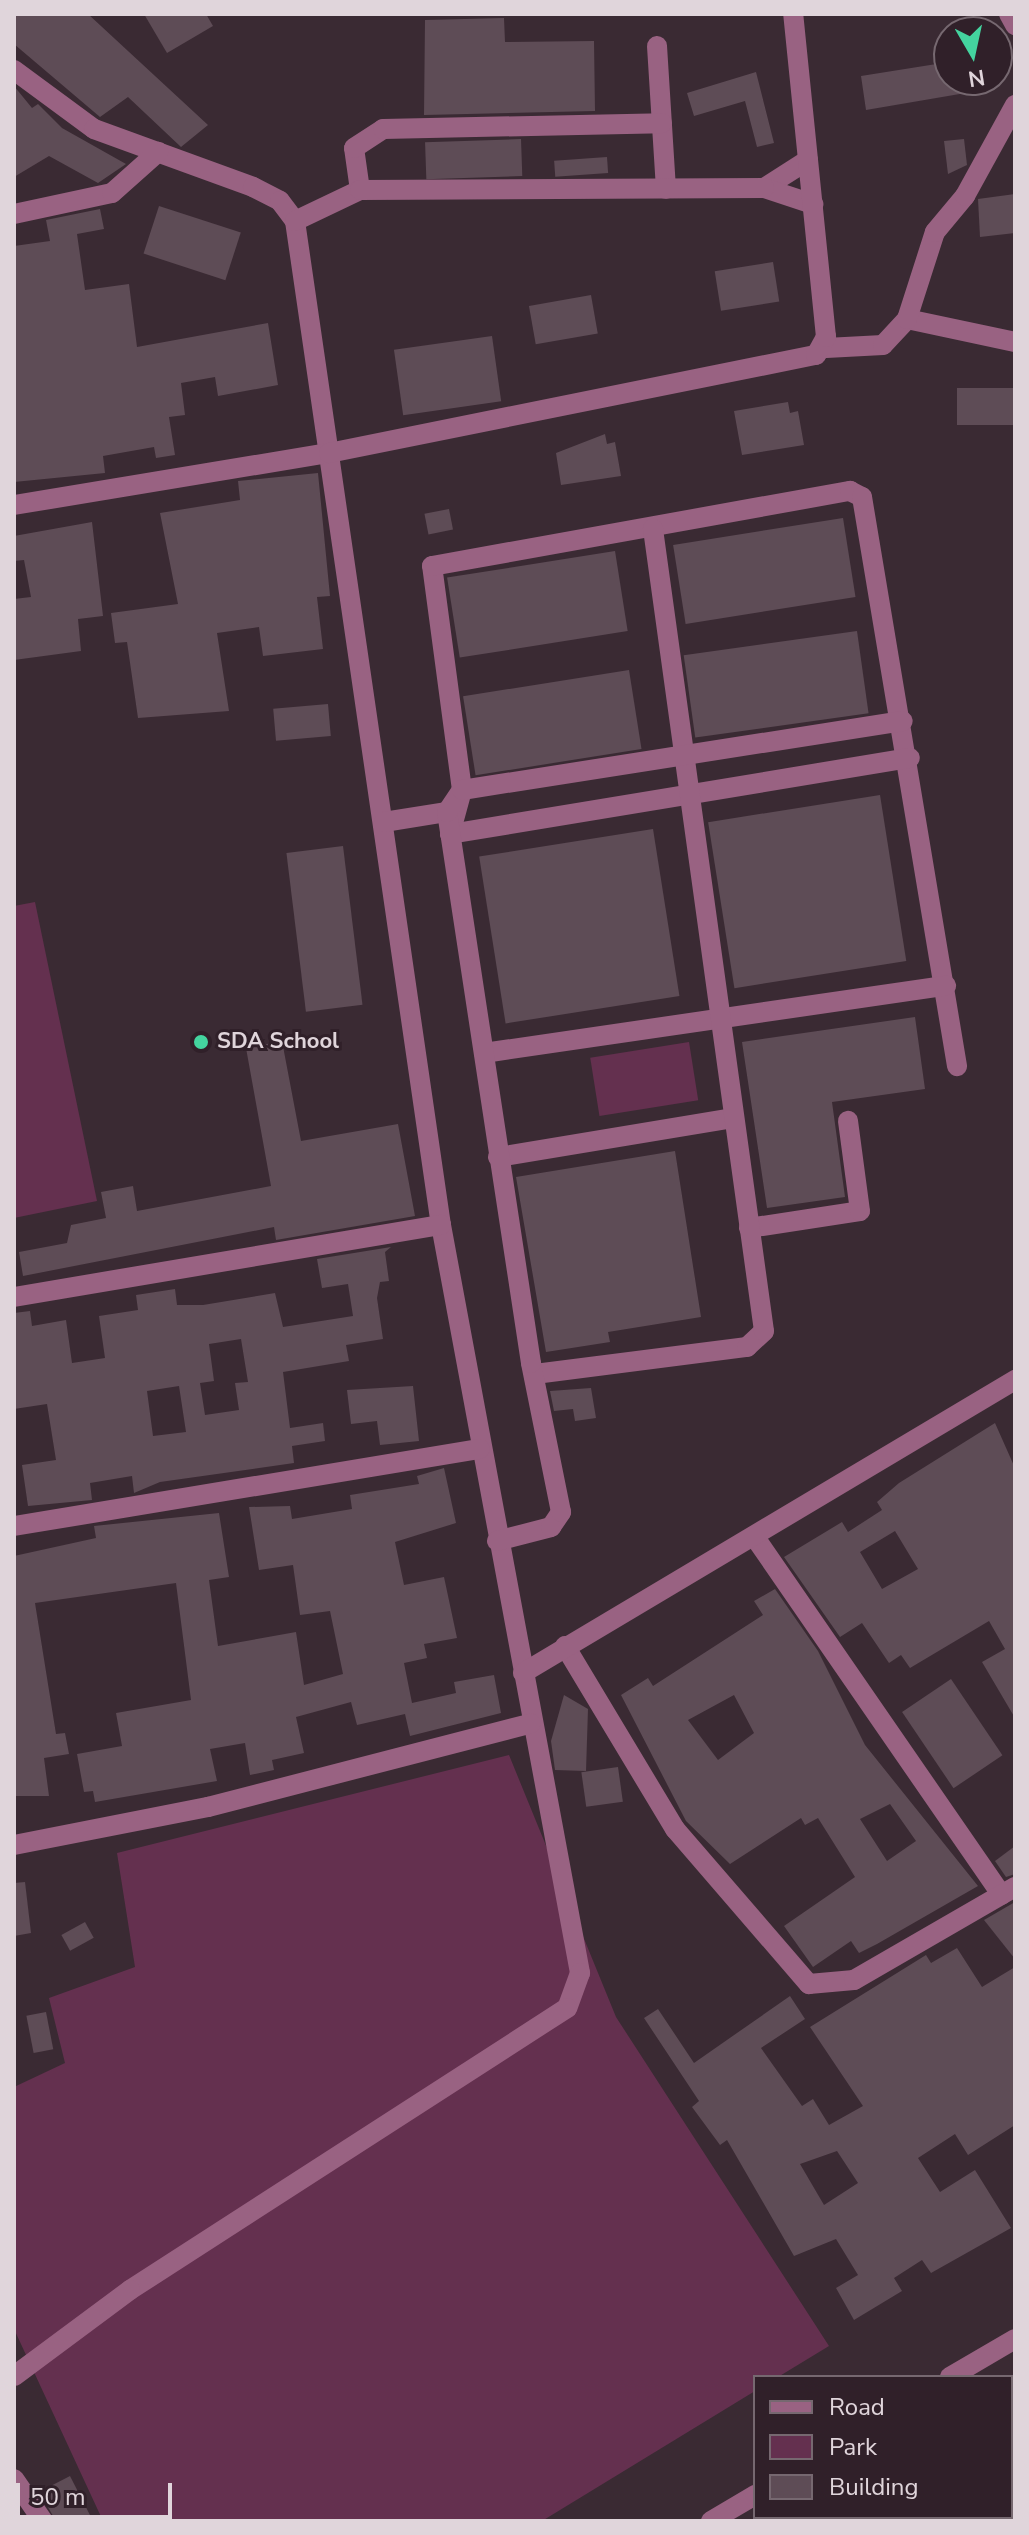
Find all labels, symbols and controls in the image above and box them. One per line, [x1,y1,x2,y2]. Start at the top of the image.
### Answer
north arrow [933,16,1013,96]
text: N [966,62,987,94]
place label: SDA School [217,1029,339,1055]
marker: SDA School [192,1033,210,1051]
legend [753,2375,1013,2519]
text: Road [829,2391,885,2423]
text: Park [829,2431,877,2463]
scale bar [20,2467,176,2517]
text: Building [829,2471,919,2503]
text: 50 m [30,2481,86,2513]

